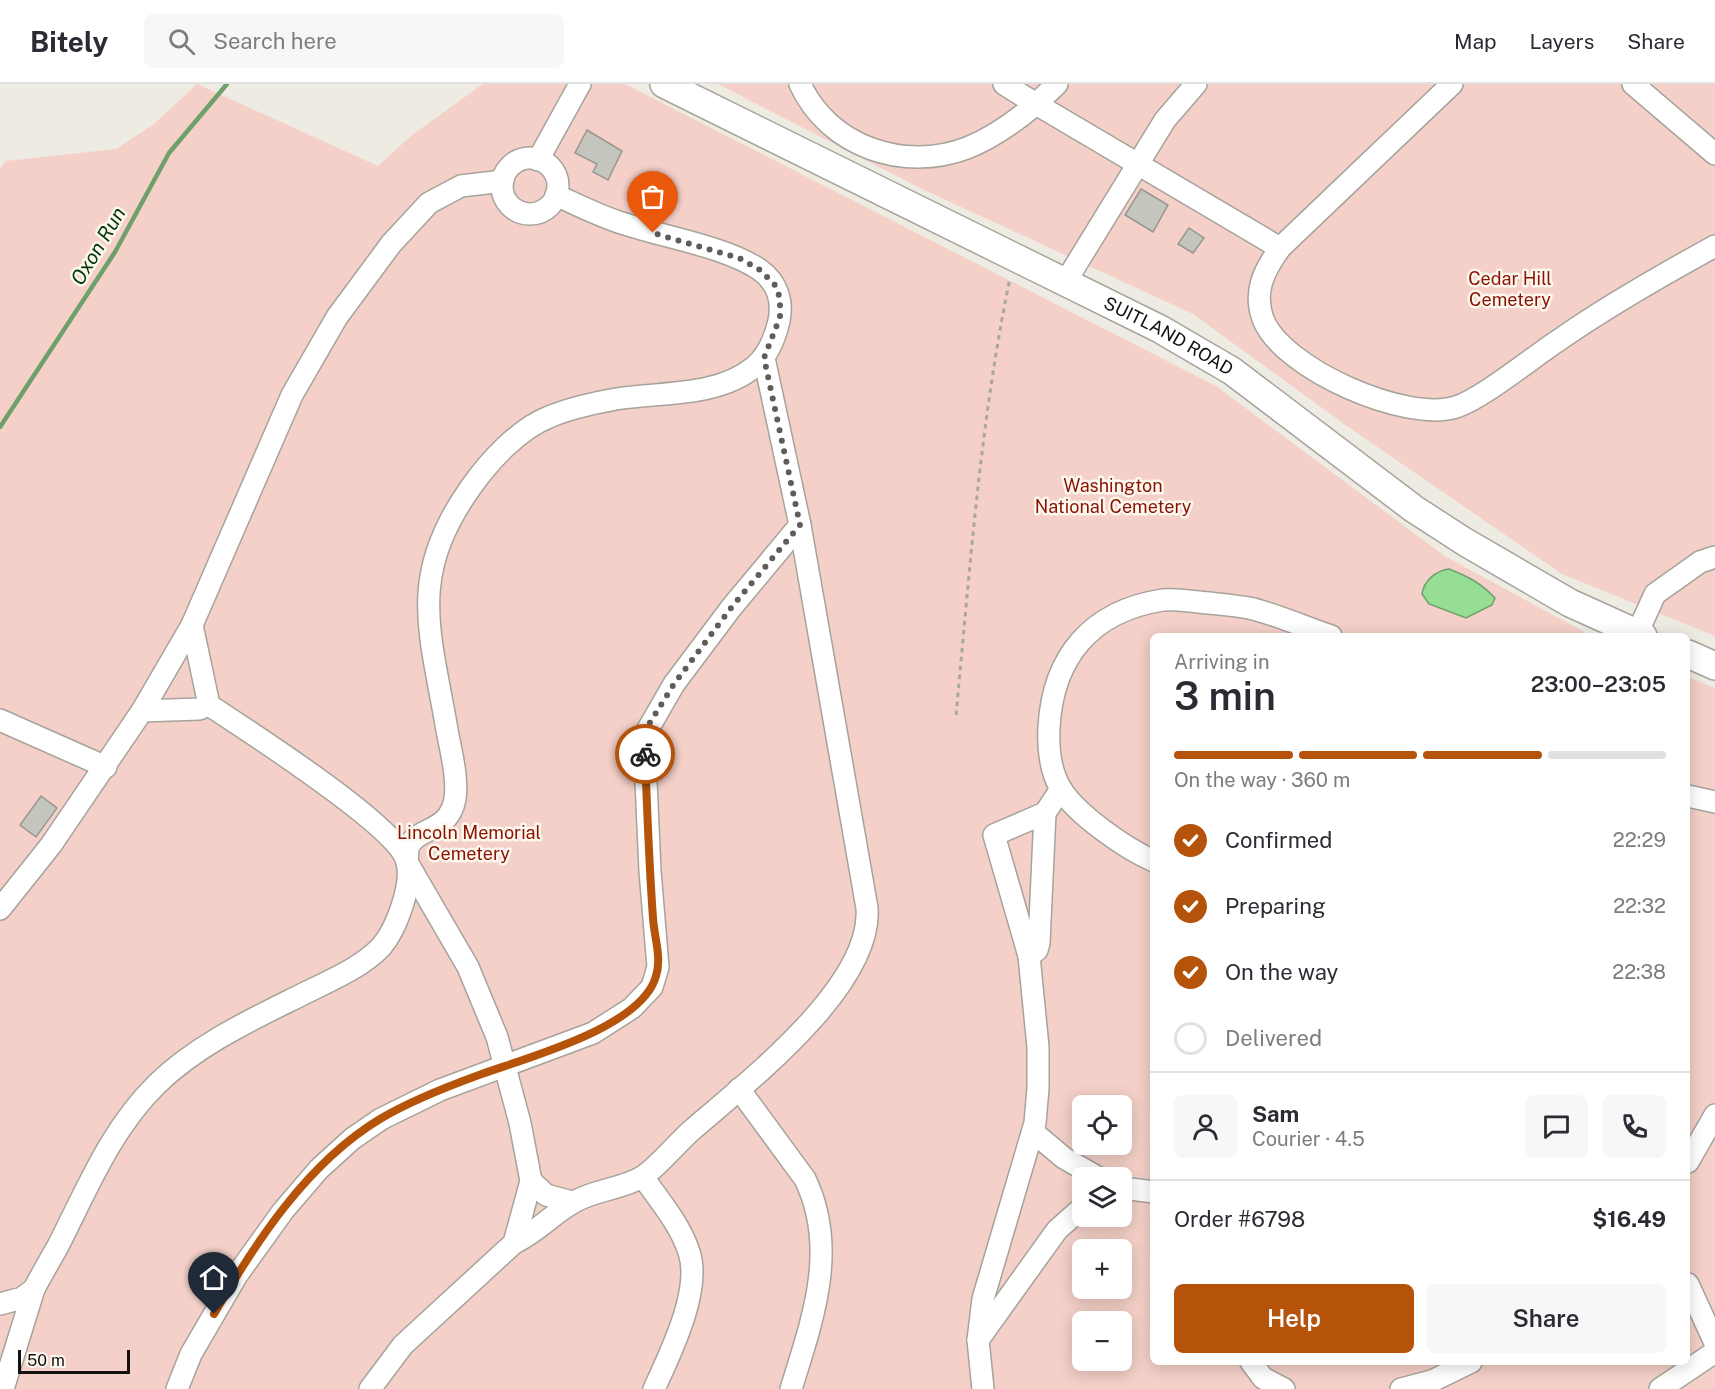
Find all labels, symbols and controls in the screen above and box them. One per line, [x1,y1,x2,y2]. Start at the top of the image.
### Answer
search box [144,14,564,68]
text: Bitely [30,25,108,58]
icon: search [165,25,198,58]
text: Search here [213,28,337,54]
text: Map [1454,29,1497,54]
text: Layers [1530,29,1594,54]
text: Share [1627,29,1685,54]
pin [627,171,678,233]
icon: bag [636,180,669,213]
water label: Oxon Run [65,203,131,289]
park label: Cedar Hill Cemetery [1468,268,1552,310]
street label: SUITLAND ROAD [1101,292,1237,379]
park label: Washington National Cemetery [1035,475,1192,517]
text: Arriving in [1174,650,1269,674]
text: 23:00–23:05 [1531,671,1666,697]
text: 3 min [1174,673,1276,719]
courier [615,724,675,784]
icon: bike [629,738,662,771]
text: On the way · 360 m [1174,768,1350,792]
park label: Lincoln Memorial Cemetery [397,822,541,864]
icon: check [1174,824,1207,857]
text: Confirmed [1225,827,1332,853]
text: 22:29 [1613,828,1666,852]
icon: check [1174,890,1207,923]
text: Preparing [1225,893,1326,919]
text: 22:32 [1613,894,1666,918]
icon: check [1174,956,1207,989]
text: On the way [1225,959,1338,985]
text: 22:38 [1612,960,1666,984]
text: Delivered [1225,1025,1322,1051]
map controls [1072,1095,1132,1371]
button: locate [1072,1095,1132,1155]
button: person [1174,1095,1237,1158]
button: chat [1525,1095,1588,1158]
button: phone [1603,1095,1666,1158]
text: Sam [1252,1101,1299,1127]
text: Courier · 4.5 [1252,1127,1365,1151]
button: layers [1072,1167,1132,1227]
text: Order #6798 [1174,1206,1305,1232]
text: $16.49 [1592,1206,1666,1232]
button: + [1072,1239,1132,1299]
pin [188,1252,239,1314]
icon: home [197,1261,230,1294]
button: Help [1174,1284,1414,1353]
button: Share [1426,1284,1666,1353]
button: − [1072,1311,1132,1371]
scale bar [18,1347,130,1374]
text: 50 m [27,1351,65,1370]

